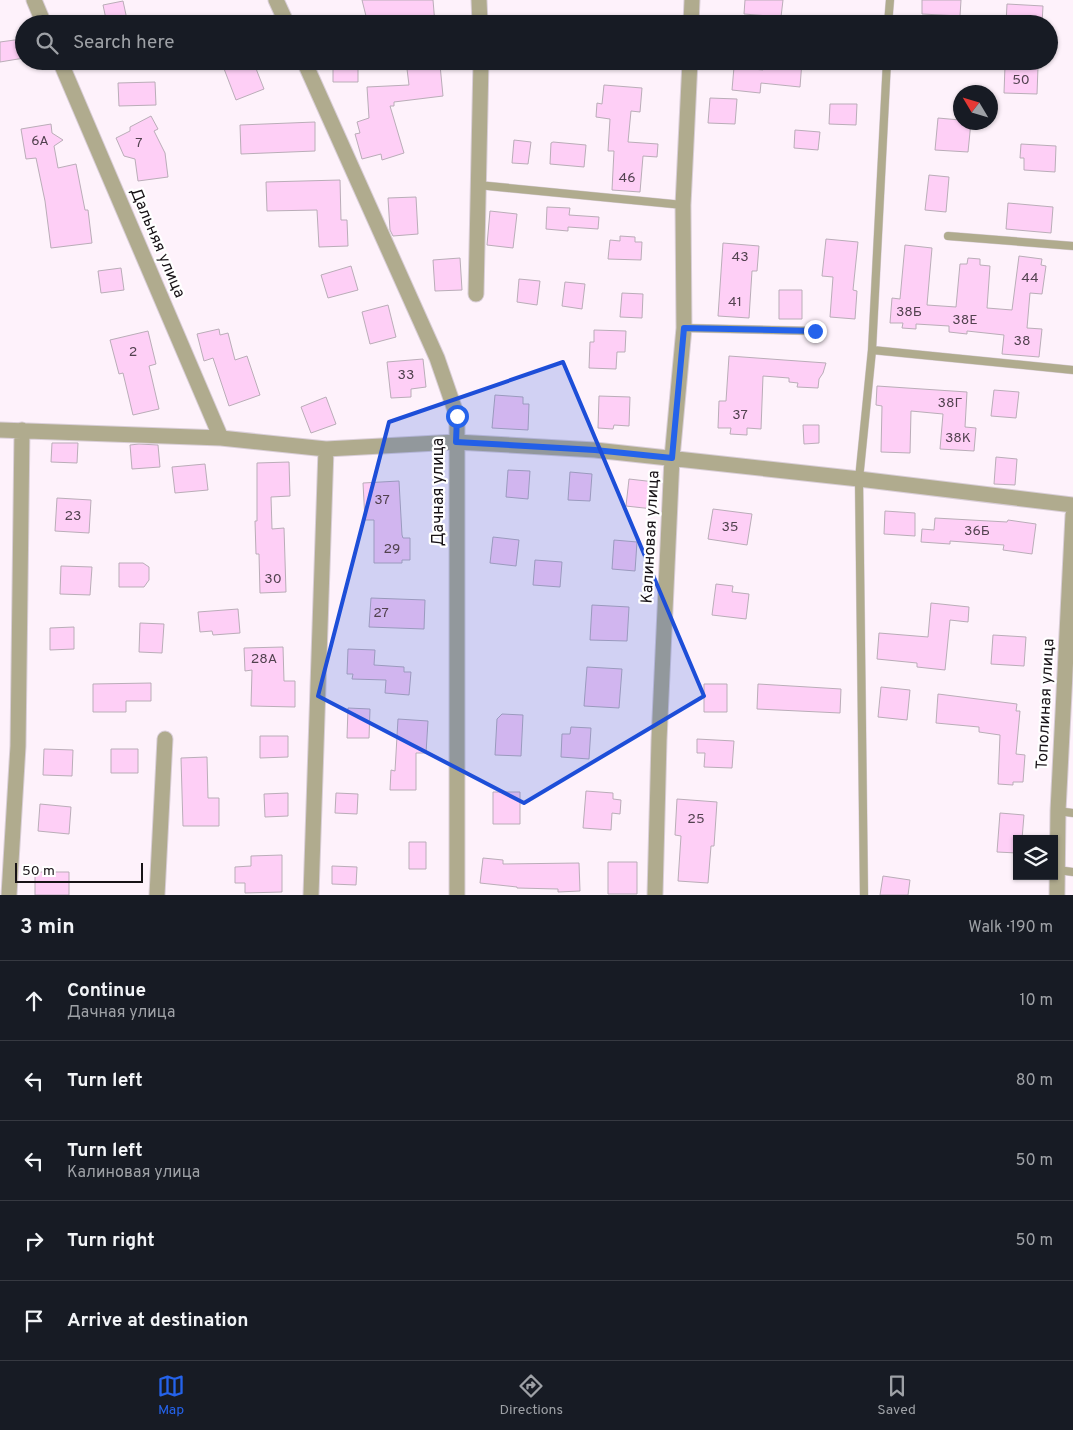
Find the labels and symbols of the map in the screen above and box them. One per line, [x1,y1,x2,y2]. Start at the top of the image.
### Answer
house number: 50 [1012,72,1030,89]
north arrow [953,85,998,130]
house number: 6А [31,133,49,150]
house number: 7 [135,135,143,152]
house number: 46 [618,170,636,187]
street label: Дальняя улица [125,185,189,301]
house number: 43 [731,249,749,266]
house number: 44 [1021,270,1039,287]
house number: 41 [728,294,742,311]
house number: 38Б [896,304,922,321]
house number: 38Е [952,312,978,329]
route end [804,320,827,343]
house number: 38 [1014,333,1030,350]
house number: 2 [129,344,137,361]
house number: 33 [398,367,414,384]
house number: 38Г [938,395,962,412]
route start [446,405,469,428]
house number: 37 [732,407,748,424]
house number: 38К [945,430,971,447]
street label: Дачная улица [429,438,449,546]
street label: Калиновая улица [638,470,664,604]
house number: 37 [374,492,390,509]
house number: 23 [65,508,82,525]
house number: 35 [721,519,739,536]
house number: 36Б [964,523,990,540]
house number: 29 [384,541,400,558]
house number: 30 [264,571,282,588]
house number: 27 [373,605,389,622]
street label: Тополиная улица [1033,638,1059,770]
house number: 28А [251,651,277,668]
house number: 25 [687,811,705,828]
scale bar [15,860,142,883]

